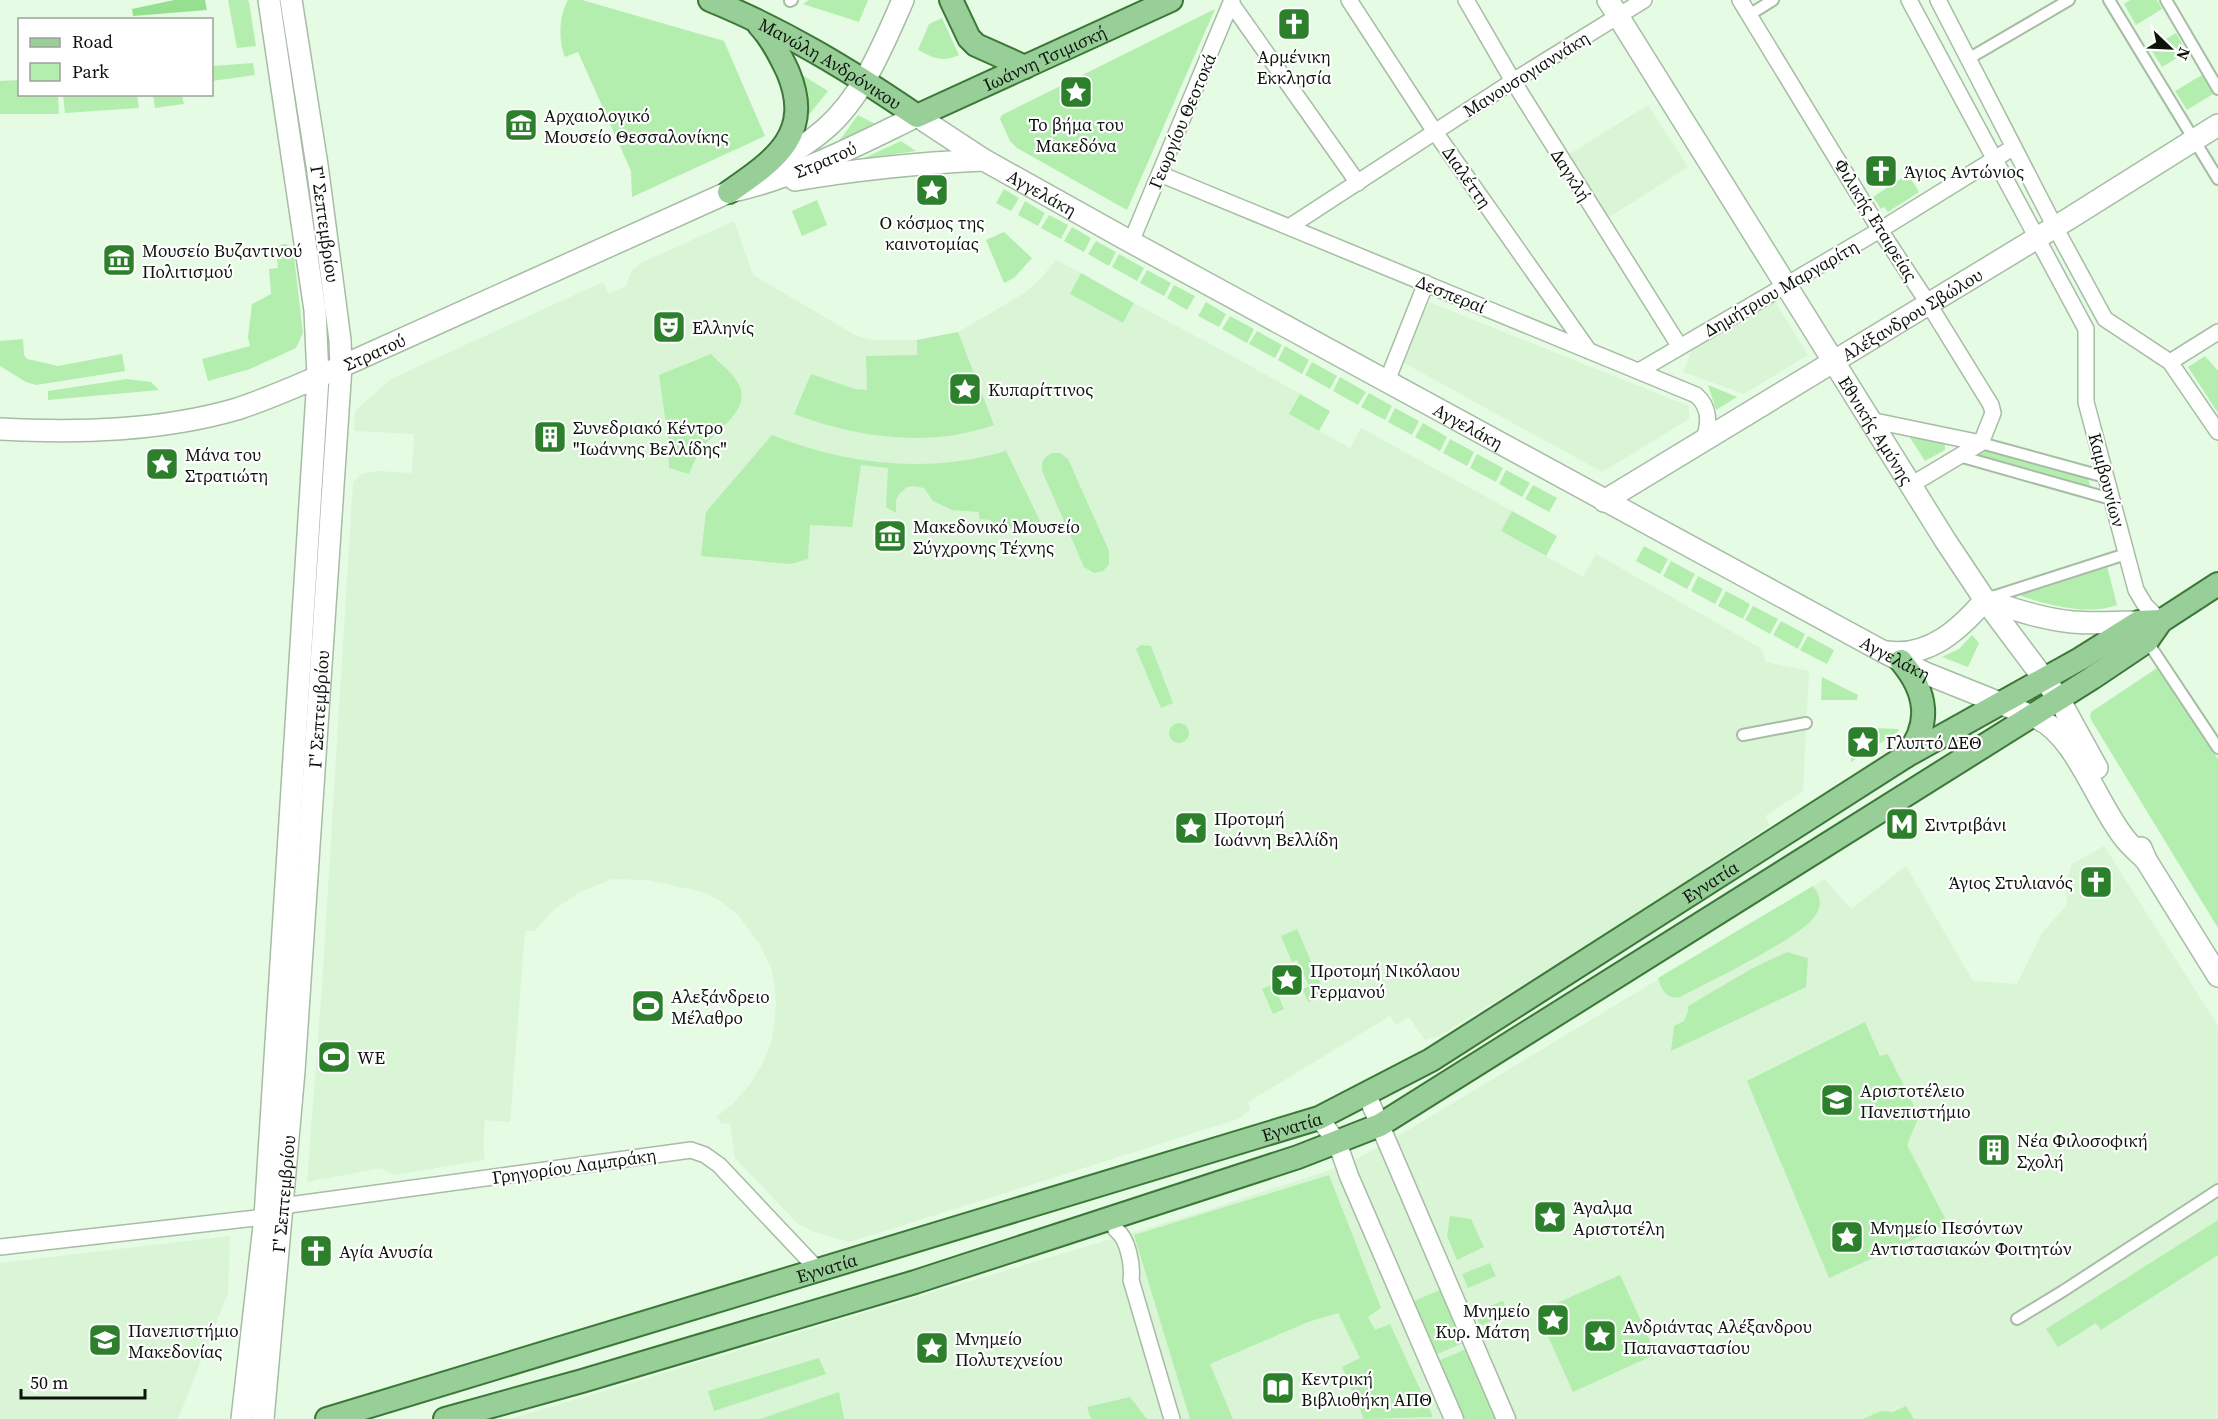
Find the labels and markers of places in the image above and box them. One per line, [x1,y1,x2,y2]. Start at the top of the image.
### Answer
church icon: Αρμένικη Εκκλησία [1276,6,1312,42]
place label: Αρμένικη Εκκλησία [1256,44,1332,90]
place icon: Το βήμα του Μακεδόνα [1058,74,1094,110]
place label: Αρχαιολογικό Μουσείο Θεσσαλονίκης [544,103,729,149]
museum icon: Αρχαιολογικό Μουσείο Θεσσαλονίκης [503,107,539,143]
place label: Το βήμα του Μακεδόνα [1028,112,1124,158]
church icon: Άγιος Αντώνιος [1863,153,1899,189]
place label: Άγιος Αντώνιος [1904,159,2024,184]
place icon: Ο κόσμος της καινοτομίας [914,172,950,208]
place label: Ο κόσμος της καινοτομίας [879,210,985,256]
place label: Μουσείο Βυζαντινού Πολιτισμού [142,238,302,284]
museum icon: Μουσείο Βυζαντινού Πολιτισμού [101,242,137,278]
theatre icon: Ελληνίς [651,309,687,345]
place label: Ελληνίς [692,315,754,340]
place icon: Κυπαρίττινος [947,371,983,407]
place label: Κυπαρίττινος [988,377,1093,402]
place label: Συνεδριακό Κέντρο "Ιωάννης Βελλίδης" [573,415,727,461]
building icon: Συνεδριακό Κέντρο "Ιωάννης Βελλίδης" [532,419,568,455]
place label: Μάνα του Στρατιώτη [185,442,268,488]
place icon: Μάνα του Στρατιώτη [144,446,180,482]
place label: Μακεδονικό Μουσείο Σύγχρονης Τέχνης [913,514,1080,560]
museum icon: Μακεδονικό Μουσείο Σύγχρονης Τέχνης [872,518,908,554]
place icon: Γλυπτό ΔΕΘ [1845,724,1881,760]
place label: Γλυπτό ΔΕΘ [1886,730,1982,755]
place label: Προτομή Ιωάννη Βελλίδη [1214,806,1338,852]
metro station icon: Σιντριβάνι [1884,806,1920,842]
place icon: Προτομή Ιωάννη Βελλίδη [1173,810,1209,846]
place label: Σιντριβάνι [1925,812,2007,837]
church icon: Άγιος Στυλιανός [2078,864,2114,900]
place label: Άγιος Στυλιανός [1948,870,2073,895]
place label: Προτομή Νικόλαου Γερμανού [1310,958,1460,1004]
place icon: Προτομή Νικόλαου Γερμανού [1269,962,1305,998]
place label: Αλεξάνδρειο Μέλαθρο [671,984,770,1030]
sports icon: Αλεξάνδρειο Μέλαθρο [630,988,666,1024]
sports icon: WE [316,1039,352,1075]
place label: WE [357,1045,385,1070]
place label: Αριστοτέλειο Πανεπιστήμιο [1860,1078,1971,1124]
school or university icon: Αριστοτέλειο Πανεπιστήμιο [1819,1082,1855,1118]
place label: Νέα Φιλοσοφική Σχολή [2017,1128,2148,1174]
building icon: Νέα Φιλοσοφική Σχολή [1976,1132,2012,1168]
place label: Άγαλμα Αριστοτέλη [1573,1195,1665,1241]
place icon: Άγαλμα Αριστοτέλη [1532,1199,1568,1235]
place label: Μνημείο Πεσόντων Αντιστασιακών Φοιτητών [1870,1215,2072,1261]
place icon: Μνημείο Πεσόντων Αντιστασιακών Φοιτητών [1829,1219,1865,1255]
church icon: Αγία Ανυσία [298,1233,334,1269]
place label: Αγία Ανυσία [339,1239,433,1264]
place label: Μνημείο Κυρ. Μάτση [1435,1298,1530,1344]
place icon: Μνημείο Κυρ. Μάτση [1535,1302,1571,1338]
place label: Ανδριάντας Αλέξανδρου Παπαναστασίου [1623,1314,1812,1360]
place label: Πανεπιστήμιο Μακεδονίας [128,1318,239,1364]
place icon: Ανδριάντας Αλέξανδρου Παπαναστασίου [1582,1318,1618,1354]
school or university icon: Πανεπιστήμιο Μακεδονίας [87,1322,123,1358]
place label: Μνημείο Πολυτεχνείου [955,1326,1063,1372]
place icon: Μνημείο Πολυτεχνείου [914,1330,950,1366]
place label: Κεντρική Βιβλιοθήκη ΑΠΘ [1301,1366,1432,1412]
library icon: Κεντρική Βιβλιοθήκη ΑΠΘ [1260,1370,1296,1406]

